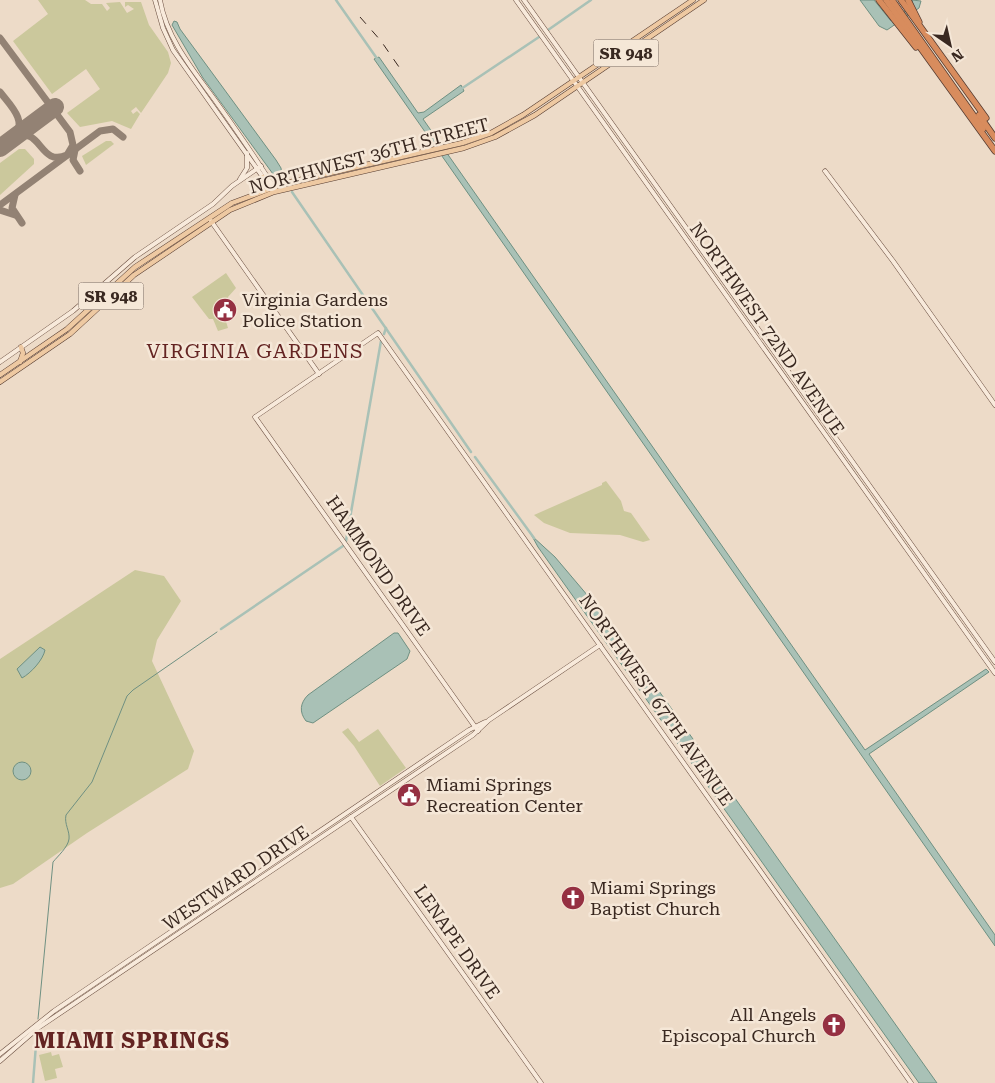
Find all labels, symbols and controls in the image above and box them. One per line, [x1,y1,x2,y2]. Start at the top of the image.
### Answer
north arrow [925,20,975,70]
road number: SR 948 [594,40,658,66]
text: N [948,46,966,66]
street label: NORTHWEST 36TH STREET [247,113,491,198]
street label: NORTHWEST 72ND AVENUE [686,218,849,439]
road number: SR 948 [78,282,144,310]
place label: Virginia Gardens Police Station [242,289,388,331]
public building icon: Virginia Gardens Police Station [212,297,238,323]
district label: VIRGINIA GARDENS [146,339,364,363]
street label: HAMMOND DRIVE [322,492,435,640]
street label: NORTHWEST 67TH AVENUE [575,590,738,809]
place label: Miami Springs Recreation Center [426,774,583,816]
public building icon: Miami Springs Recreation Center [396,782,422,808]
street label: WESTWARD DRIVE [159,821,313,934]
place label: Miami Springs Baptist Church [590,877,721,919]
street label: LENAPE DRIVE [410,881,505,1003]
church icon: Miami Springs Baptist Church [560,885,586,911]
place label: All Angels Episcopal Church [661,1004,816,1046]
church icon: All Angels Episcopal Church [821,1012,847,1038]
district label: MIAMI SPRINGS [34,1028,230,1053]

